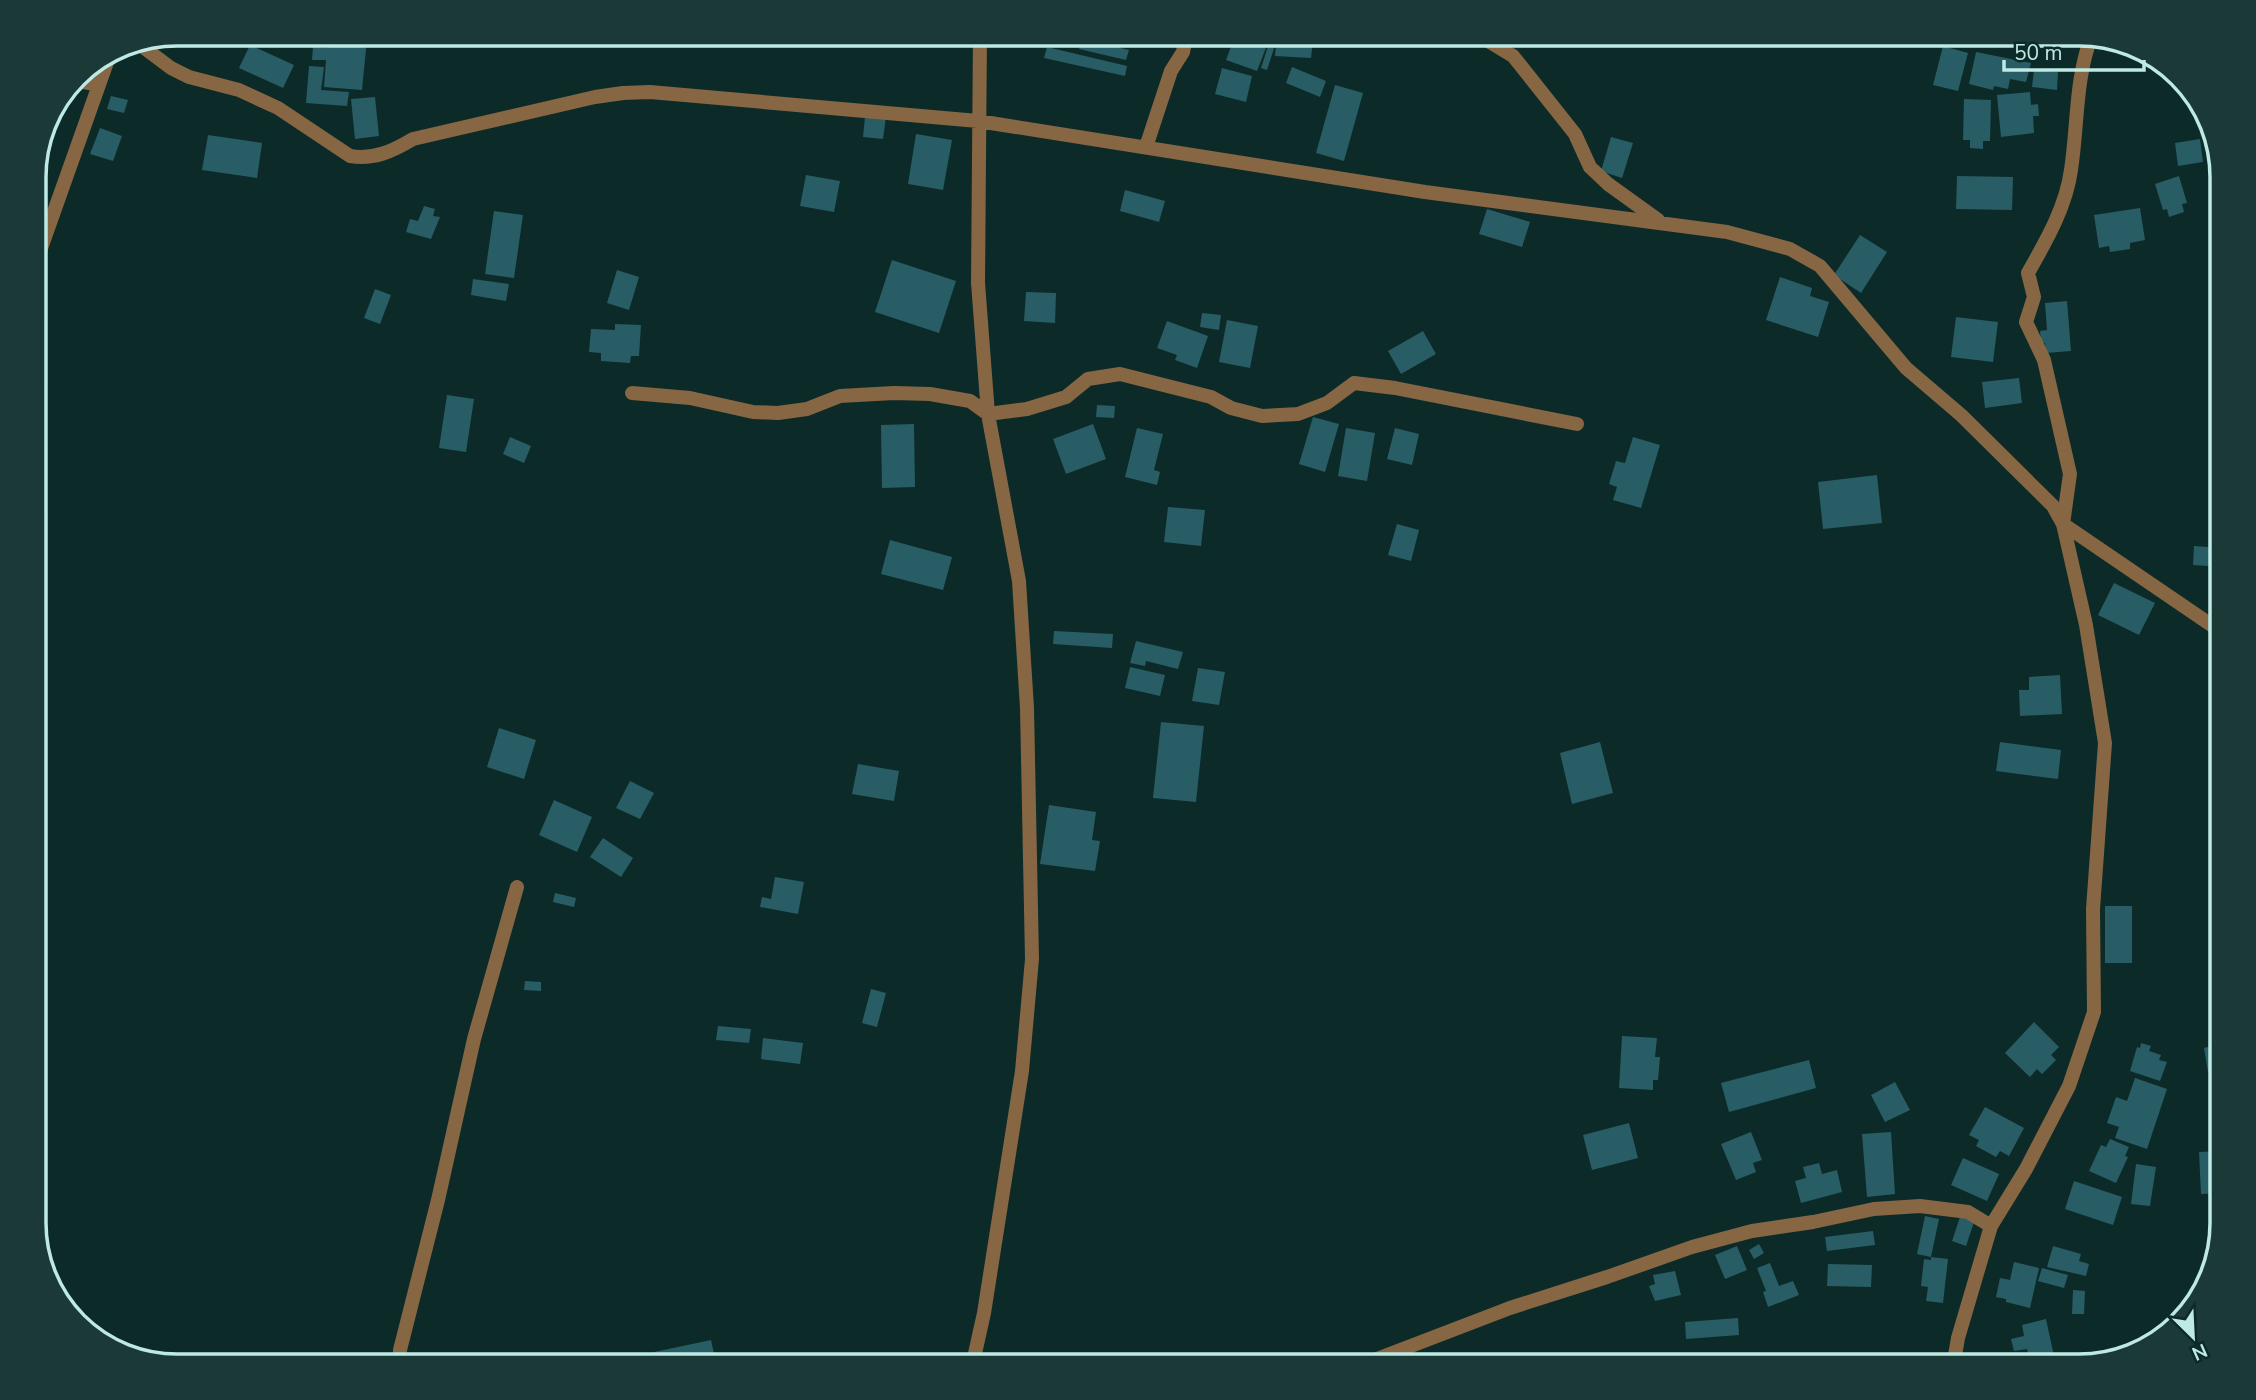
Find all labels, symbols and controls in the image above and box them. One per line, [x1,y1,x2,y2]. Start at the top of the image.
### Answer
scale bar [2004,28,2144,72]
text: 50 m [2014,39,2063,67]
north arrow [2158,1302,2228,1372]
text: N [2188,1337,2211,1366]

